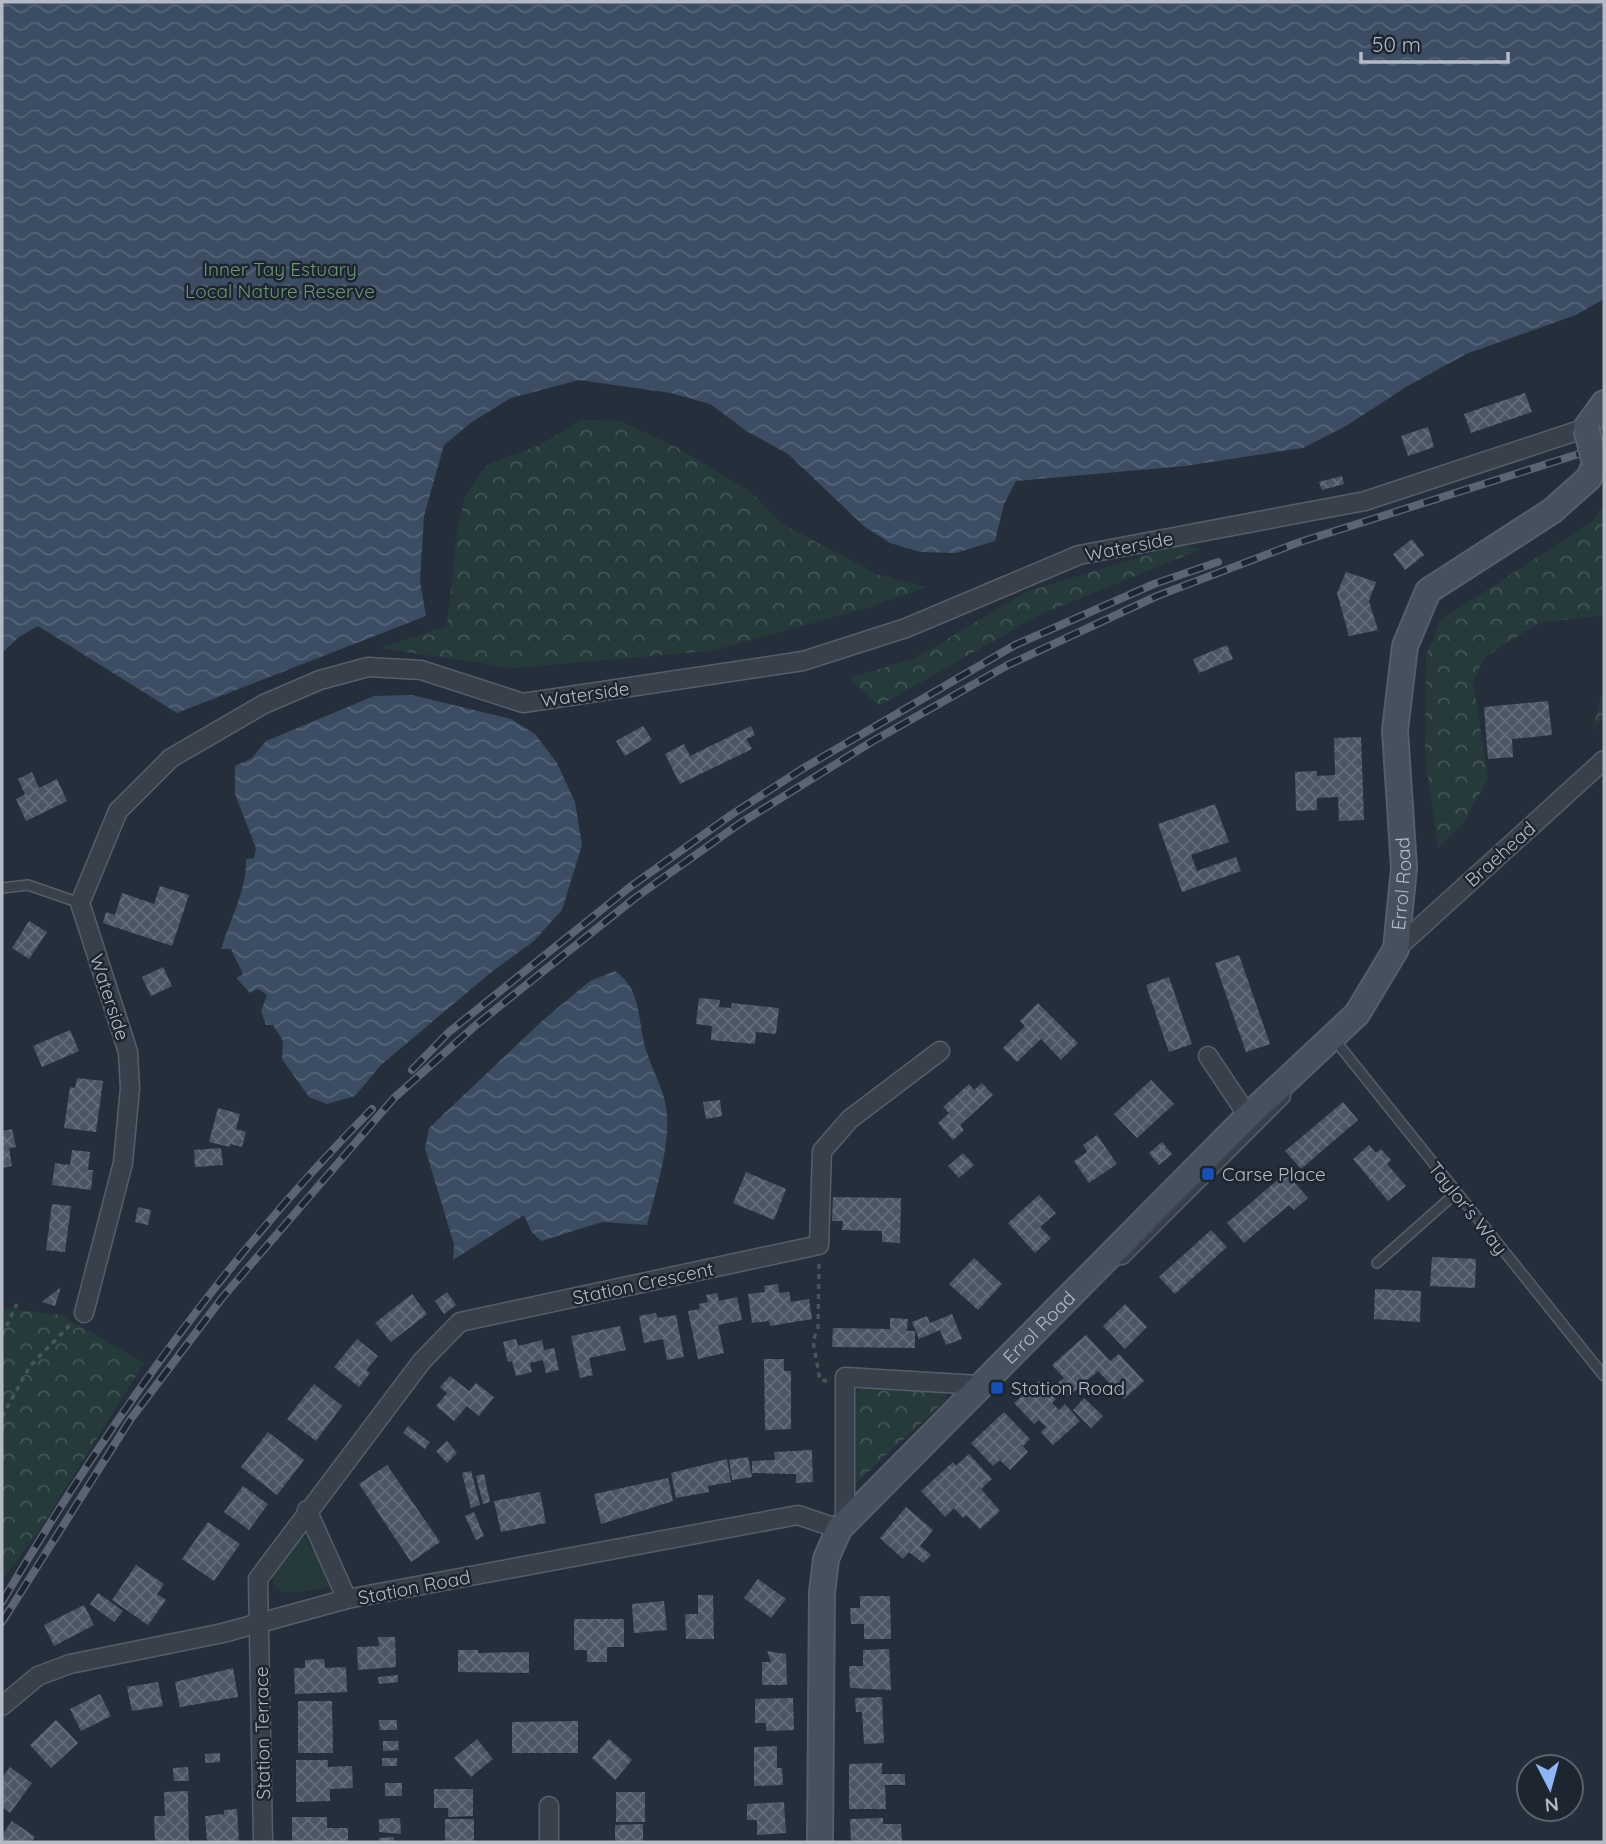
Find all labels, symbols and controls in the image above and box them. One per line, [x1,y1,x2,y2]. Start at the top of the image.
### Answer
scale bar [1361,21,1508,65]
text: 50 m [1372,31,1421,57]
park label: Inner Tay Estuary Local Nature Reserve [185,257,375,303]
street label: Waterside [1083,526,1175,566]
street label: Waterside [539,676,631,712]
street label: Braehead [1460,816,1540,892]
street label: Errol Road [1386,836,1416,931]
street label: Waterside [85,951,135,1043]
street label: Taylor's Way [1423,1156,1513,1260]
place label: Carse Place [1222,1162,1326,1186]
marker: Carse Place [1200,1166,1216,1182]
street label: Station Crescent [570,1256,716,1310]
street label: Errol Road [998,1286,1080,1369]
place label: Station Road [1011,1376,1125,1400]
marker: Station Road [989,1380,1005,1396]
street label: Station Road [356,1564,472,1610]
street label: Station Terrace [249,1666,275,1800]
north arrow [1515,1753,1585,1823]
text: N [1544,1792,1560,1818]

